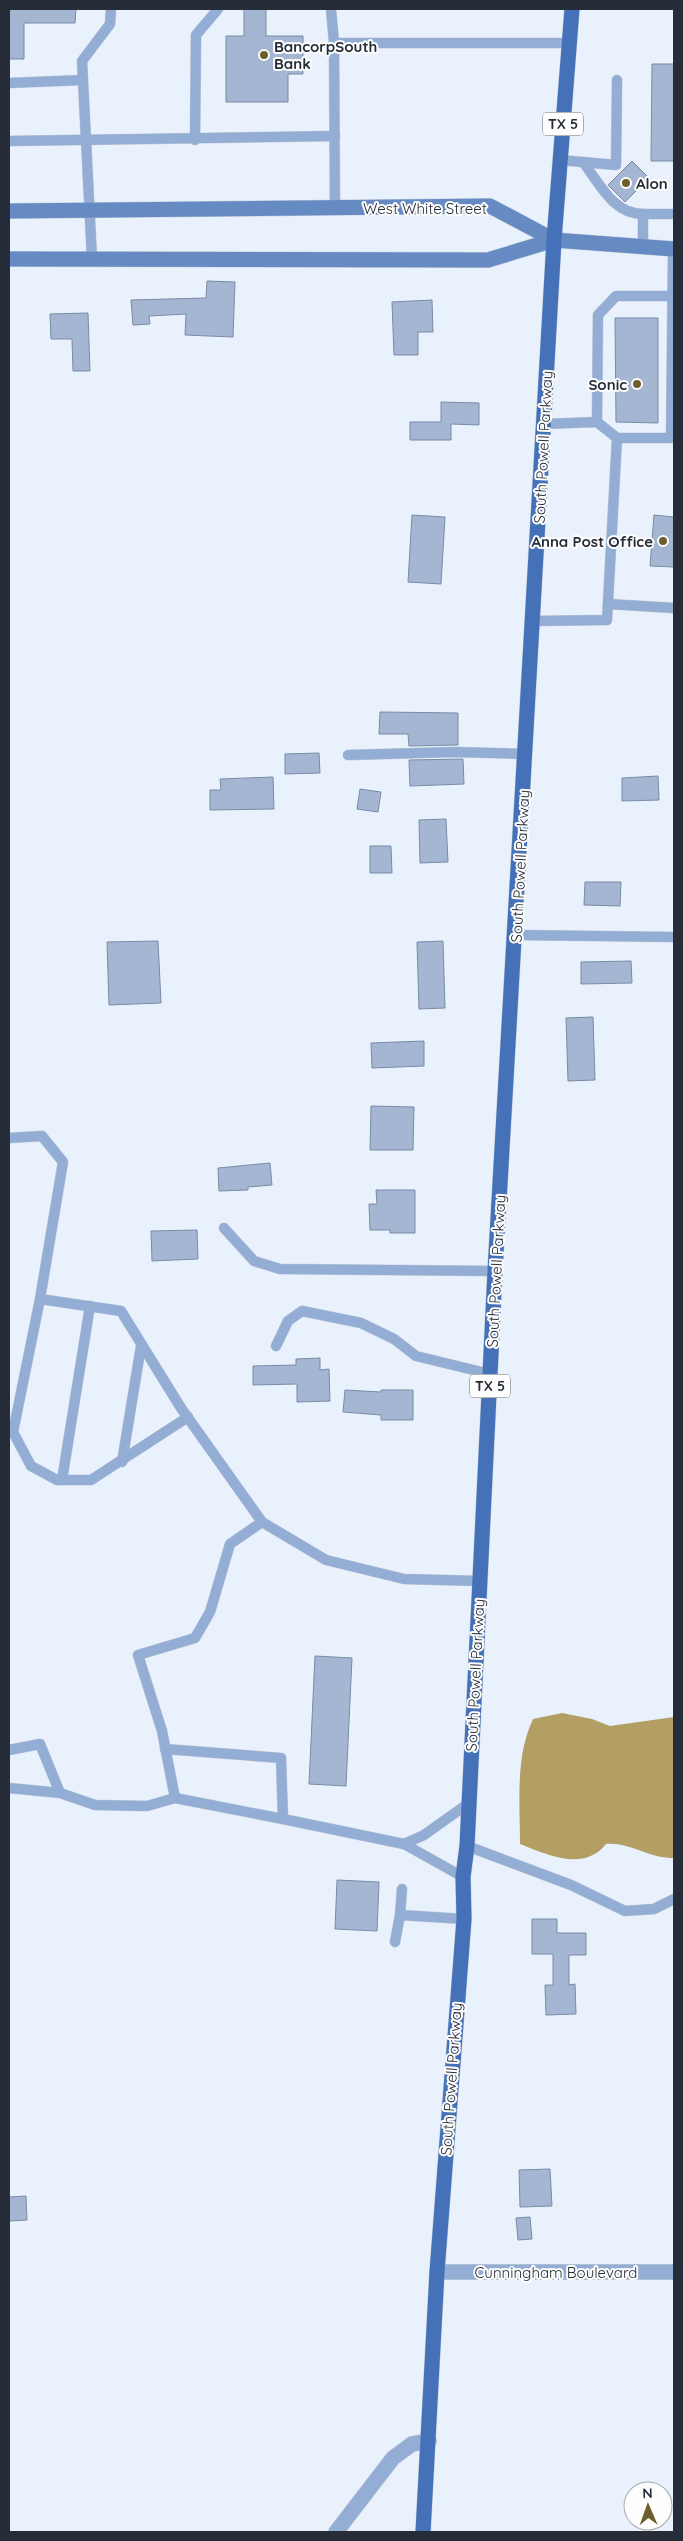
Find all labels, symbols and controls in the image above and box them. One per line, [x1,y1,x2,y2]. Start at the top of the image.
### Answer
place label: BancorpSouth Bank [274,37,377,73]
marker: BancorpSouth Bank [258,49,270,61]
road number: TX 5 [543,112,583,136]
place label: Alon [636,174,668,193]
marker: Alon [620,177,632,189]
street label: West White Street [363,199,487,218]
street label: South Powell Parkway [530,370,556,524]
place label: Sonic [588,375,627,394]
marker: Sonic [631,378,643,390]
place label: Anna Post Office [531,532,653,551]
marker: Anna Post Office [657,535,669,547]
street label: South Powell Parkway [507,789,533,943]
street label: South Powell Parkway [483,1194,509,1348]
road number: TX 5 [470,1374,510,1398]
street label: South Powell Parkway [462,1598,488,1752]
street label: South Powell Parkway [436,2002,466,2156]
street label: Cunningham Boulevard [475,2263,637,2282]
north arrow [623,2481,673,2531]
text: N [642,2484,653,2502]

